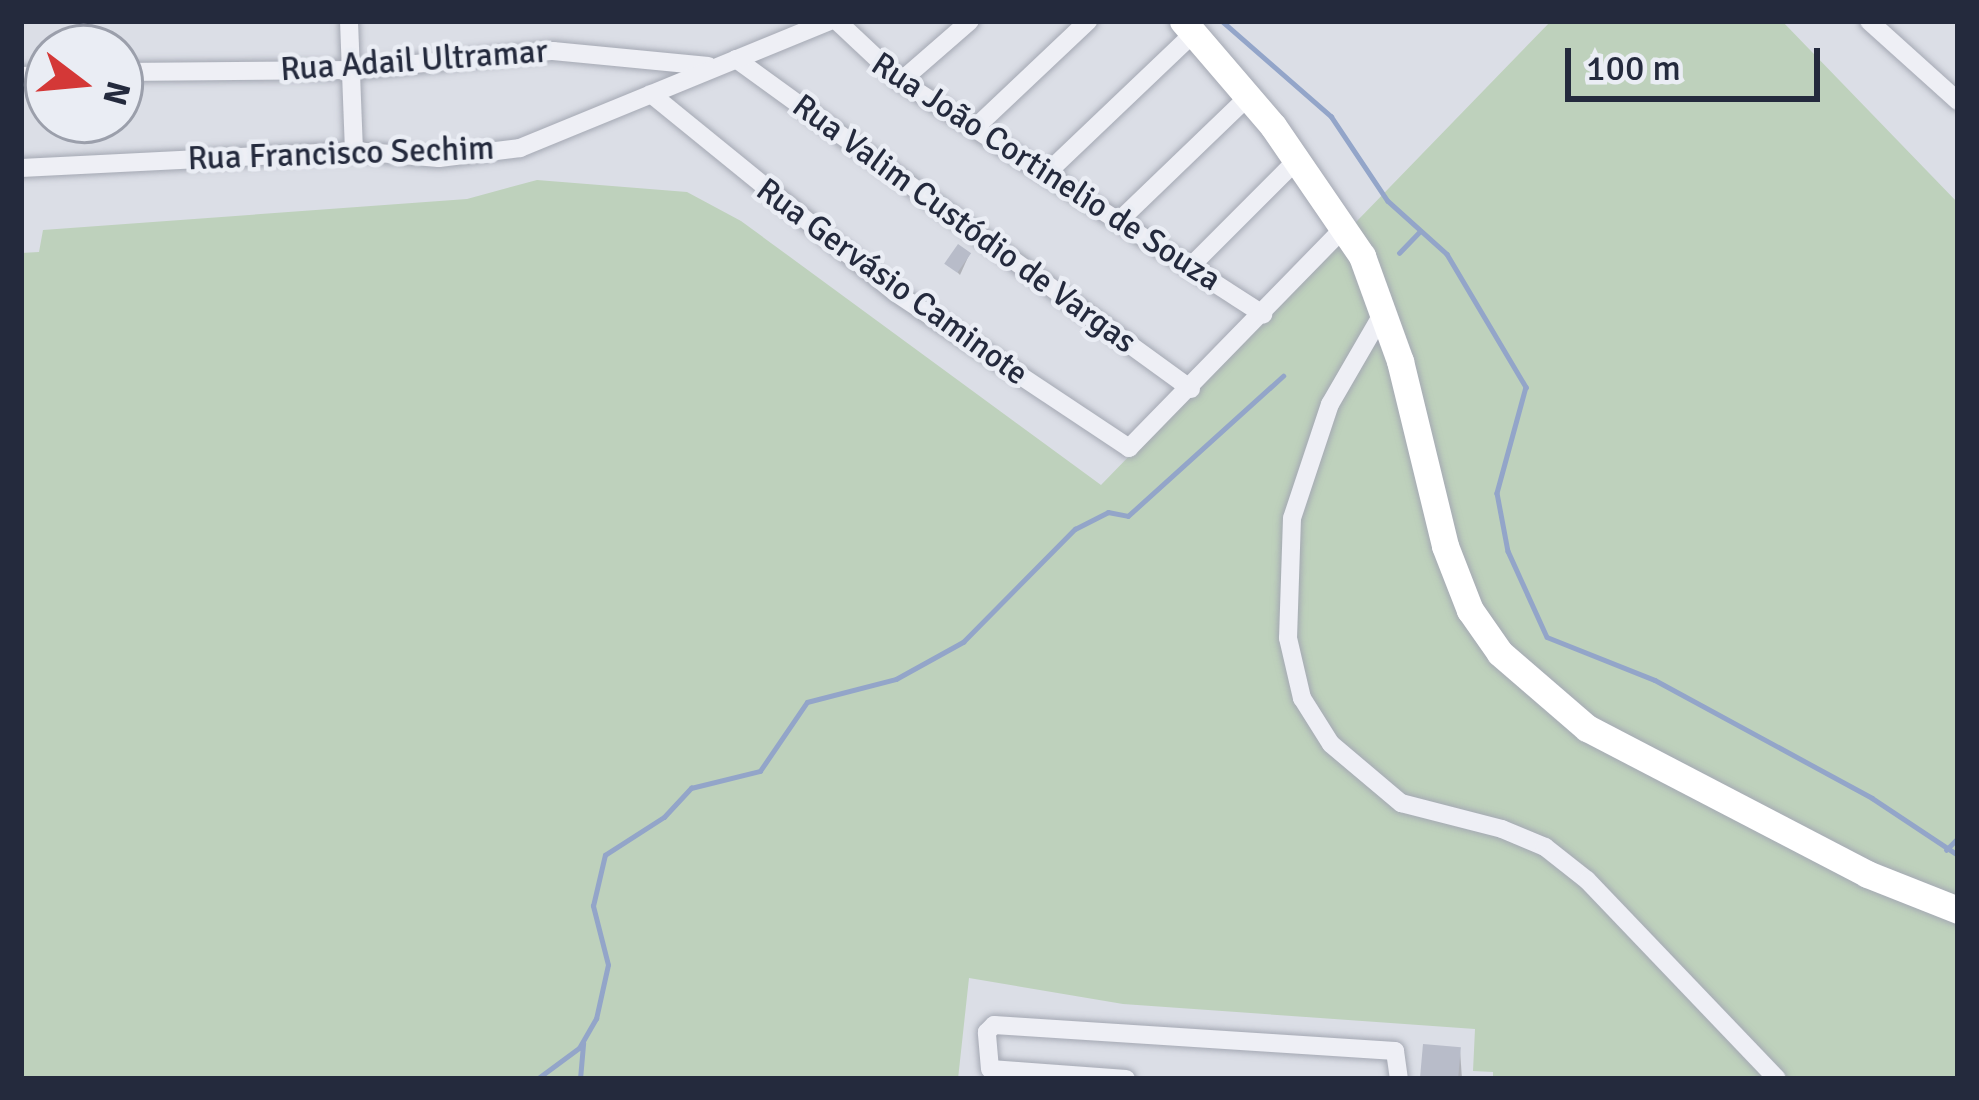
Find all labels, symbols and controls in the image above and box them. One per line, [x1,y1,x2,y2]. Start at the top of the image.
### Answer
north arrow [24,24,144,144]
scale bar [1571,24,1826,98]
street label: Rua Adail Ultramar [279,32,549,90]
street label: Rua João Cortinelio de Souza [864,44,1228,300]
text: 100 m [1586,46,1681,91]
text: N [93,77,139,110]
street label: Rua Valim Custódio de Vargas [784,86,1144,362]
street label: Rua Francisco Sechim [187,129,495,179]
street label: Rua Gervásio Caminote [749,170,1035,394]

